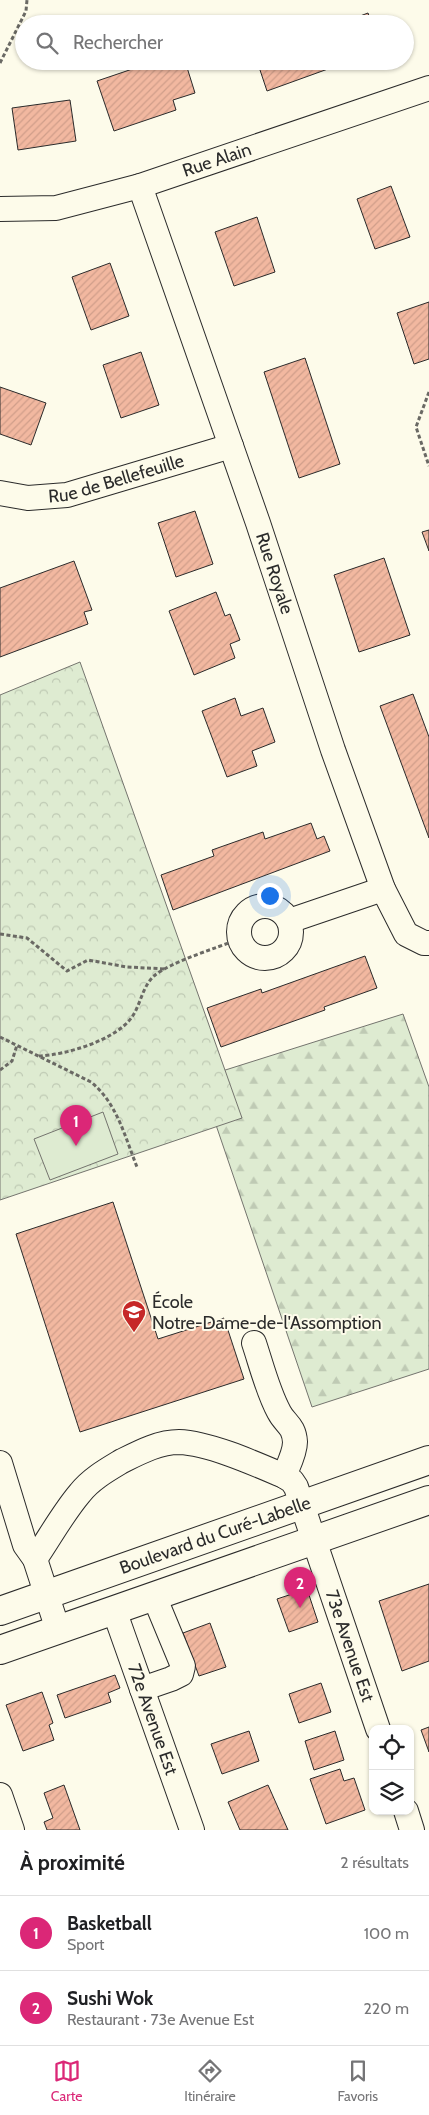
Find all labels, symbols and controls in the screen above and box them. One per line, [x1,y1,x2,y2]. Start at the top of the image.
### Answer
search box [15,15,414,70]
icon: search [33,29,61,57]
text: Rechercher [73,31,163,54]
street label: Rue Alain [180,138,254,182]
street label: Rue de Bellefeuille [48,450,187,507]
street label: Rue Royale [251,530,298,617]
your location [257,883,283,909]
pin: 1 [60,1105,92,1146]
place label: École Notre-Dame-de-l'Assomption [152,1291,381,1334]
school or university icon: École Notre-Dame-de-l'Assomption [121,1299,147,1333]
street label: Boulevard du Curé-Labelle [117,1492,314,1579]
pin: 2 [284,1567,316,1608]
street label: 73e Avenue Est [321,1587,379,1705]
street label: 72e Avenue Est [123,1661,183,1778]
map controls [369,1725,414,1815]
button: locate [369,1725,414,1770]
button: layers [369,1770,414,1815]
text: À proximité [20,1850,125,1875]
text: 2 résultats [340,1853,409,1872]
text: Basketball [67,1912,152,1935]
text: 1 [33,1924,39,1943]
text: 100 m [364,1924,409,1943]
text: Sport [67,1935,104,1954]
text: Sushi Wok [67,1987,153,2010]
text: 2 [32,1999,40,2018]
text: 220 m [363,1999,409,2018]
text: Restaurant · 73e Avenue Est [67,2010,254,2029]
tab: Carte [51,2057,82,2105]
tab: Itinéraire [184,2057,236,2105]
tab: Favoris [337,2057,378,2105]

